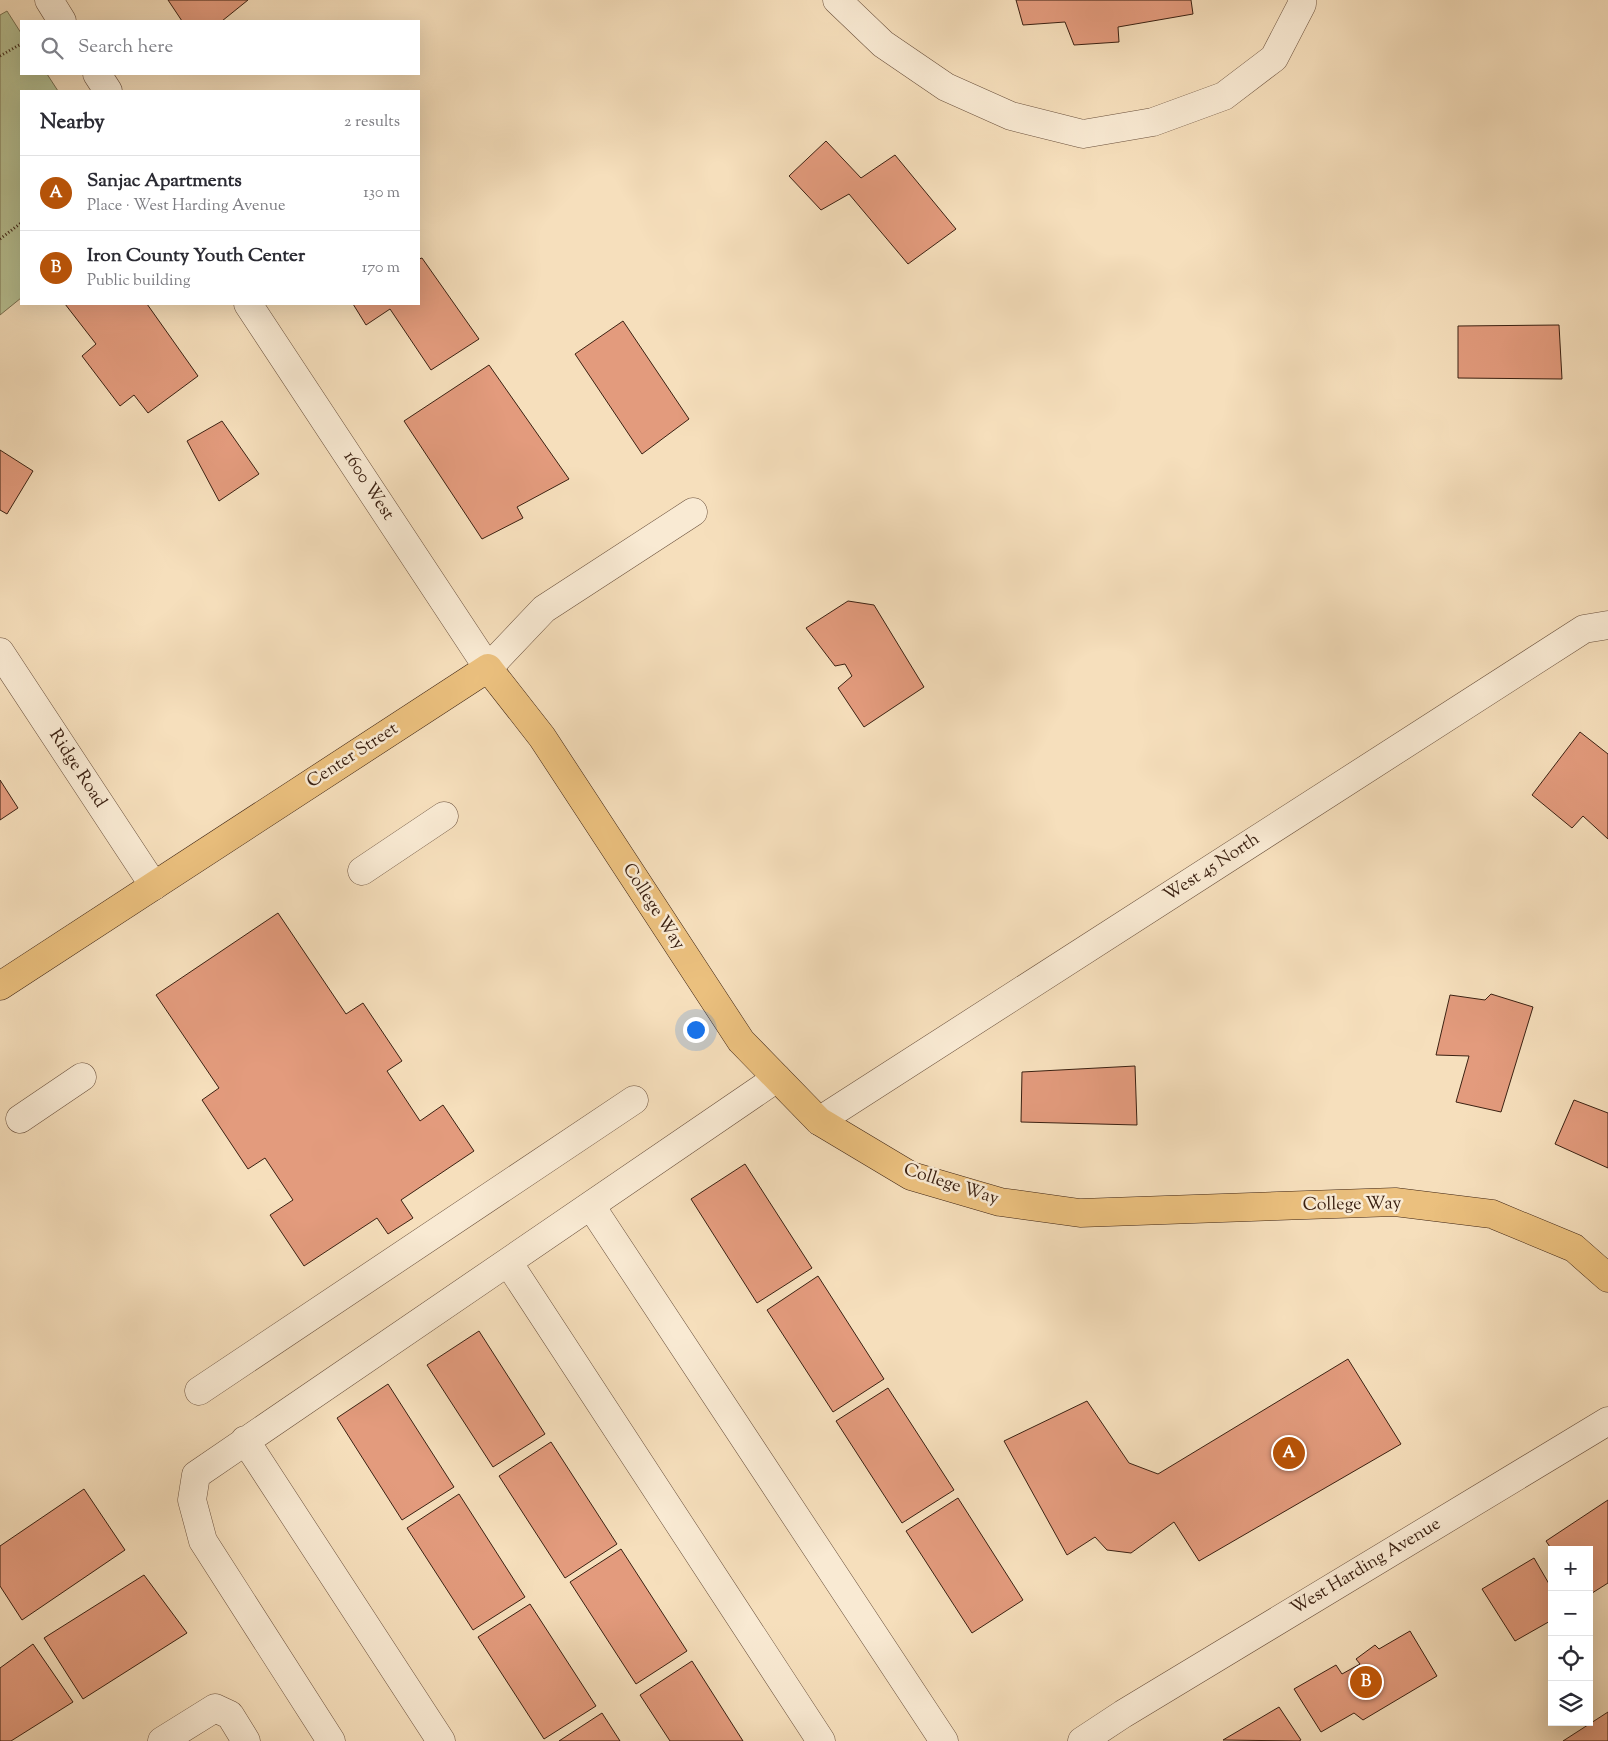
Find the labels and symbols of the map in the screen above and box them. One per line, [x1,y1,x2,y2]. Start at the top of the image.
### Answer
street label: 1600 West [336,446,400,526]
street label: Center Street [302,717,404,795]
street label: Ridge Road [42,724,112,814]
street label: West 45 North [1159,827,1266,909]
street label: College Way [615,858,691,956]
your location [683,1017,709,1043]
street label: College Way [900,1157,1002,1213]
street label: College Way [1302,1191,1402,1219]
pin: A [1273,1434,1305,1472]
street label: West Harding Avenue [1286,1512,1446,1622]
pin: B [1350,1663,1382,1701]

